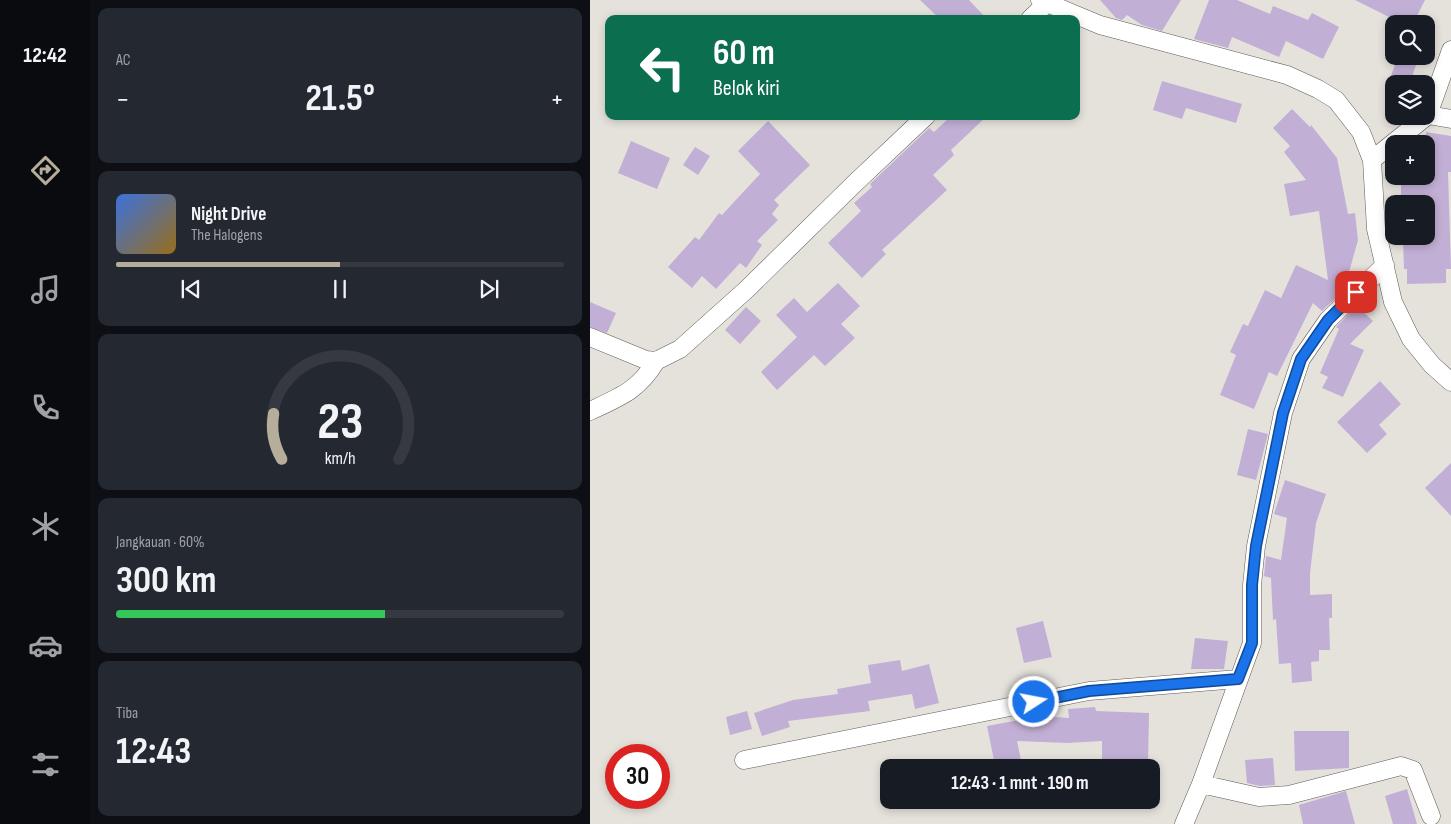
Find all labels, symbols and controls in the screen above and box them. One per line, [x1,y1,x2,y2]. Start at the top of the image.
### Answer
map controls [1385,15,1435,245]
button: search [1385,15,1435,65]
text: 60 m [713,32,775,75]
icon: left [630,35,695,100]
text: 12:42 [23,42,67,69]
text: AC [116,51,130,70]
text: Belok kiri [713,75,780,102]
button: layers [1385,75,1435,125]
text: 21.5° [305,76,375,121]
text: − [116,83,130,116]
text: + [550,83,564,116]
button: + [1385,135,1435,185]
icon: directions [28,153,63,188]
button: − [1385,195,1435,245]
text: Night Drive [191,203,266,226]
text: The Halogens [191,226,262,245]
pin [1335,271,1377,313]
icon: music [28,272,63,307]
icon: previous [177,275,205,303]
icon: pause [326,275,354,303]
icon: next [475,275,503,303]
icon: arrive [1342,278,1370,306]
icon: phone [28,390,63,425]
text: 23 [317,391,363,454]
text: km/h [325,448,355,469]
icon: climate [28,509,63,544]
text: Jangkauan · 60% [116,533,205,552]
text: 300 km [116,558,216,603]
icon: car [28,628,63,663]
position arrow [1007,675,1059,727]
text: Tiba [116,704,138,723]
text: 12:43 [116,729,191,774]
speed limit sign: 30 [605,744,670,809]
icon: filters [28,747,63,782]
text: 12:43 · 1 mnt · 190 m [951,772,1089,795]

